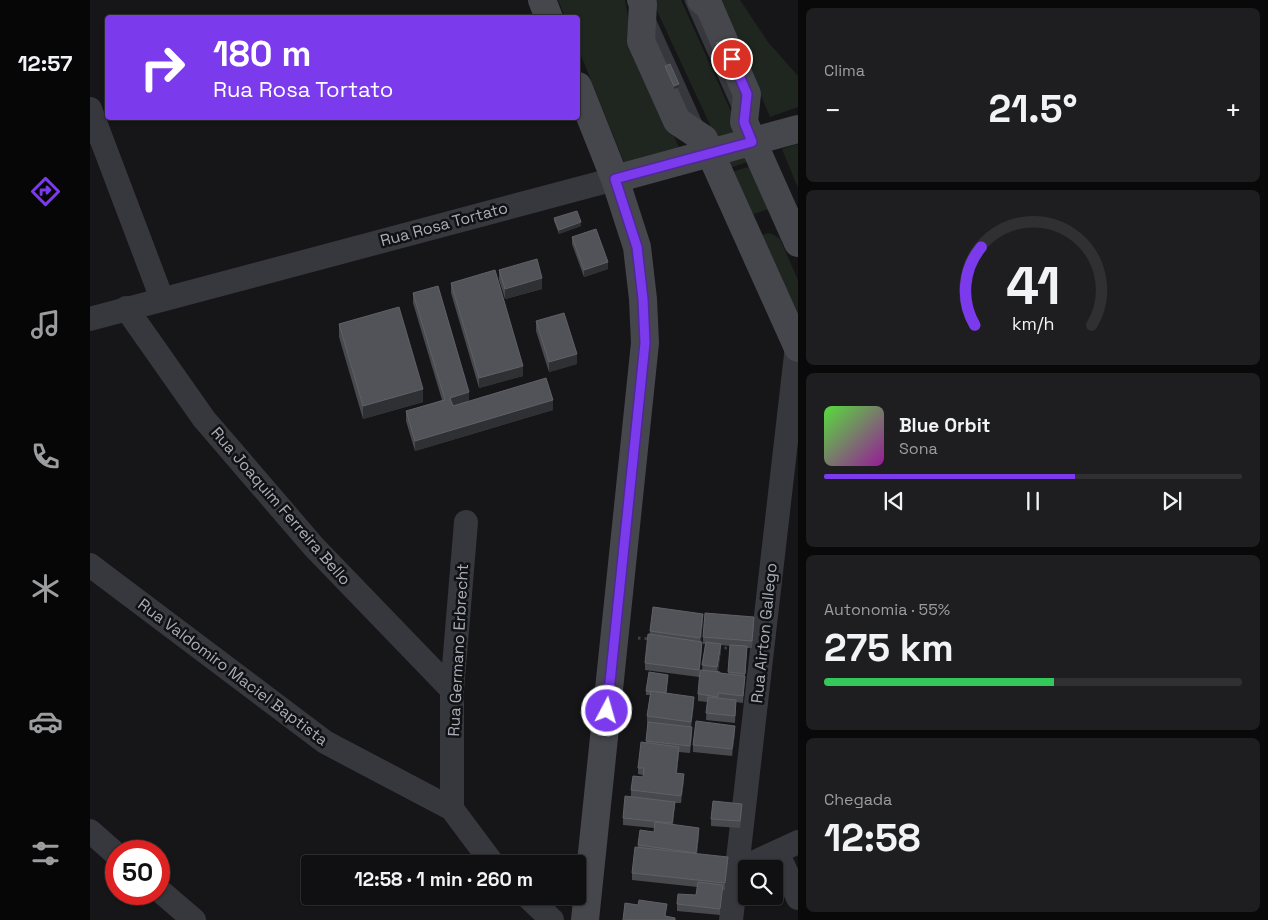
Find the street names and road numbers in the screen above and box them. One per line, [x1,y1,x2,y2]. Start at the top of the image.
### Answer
street label: Rua Rosa Tortato [378,197,510,251]
street label: Rua Joaquim Ferreira Bello [206,422,356,590]
street label: Rua Airton Gallego [746,562,782,704]
street label: Rua Germano Erbrecht [443,563,473,737]
street label: Rua Valdomiro Maciel Baptista [134,594,332,750]

